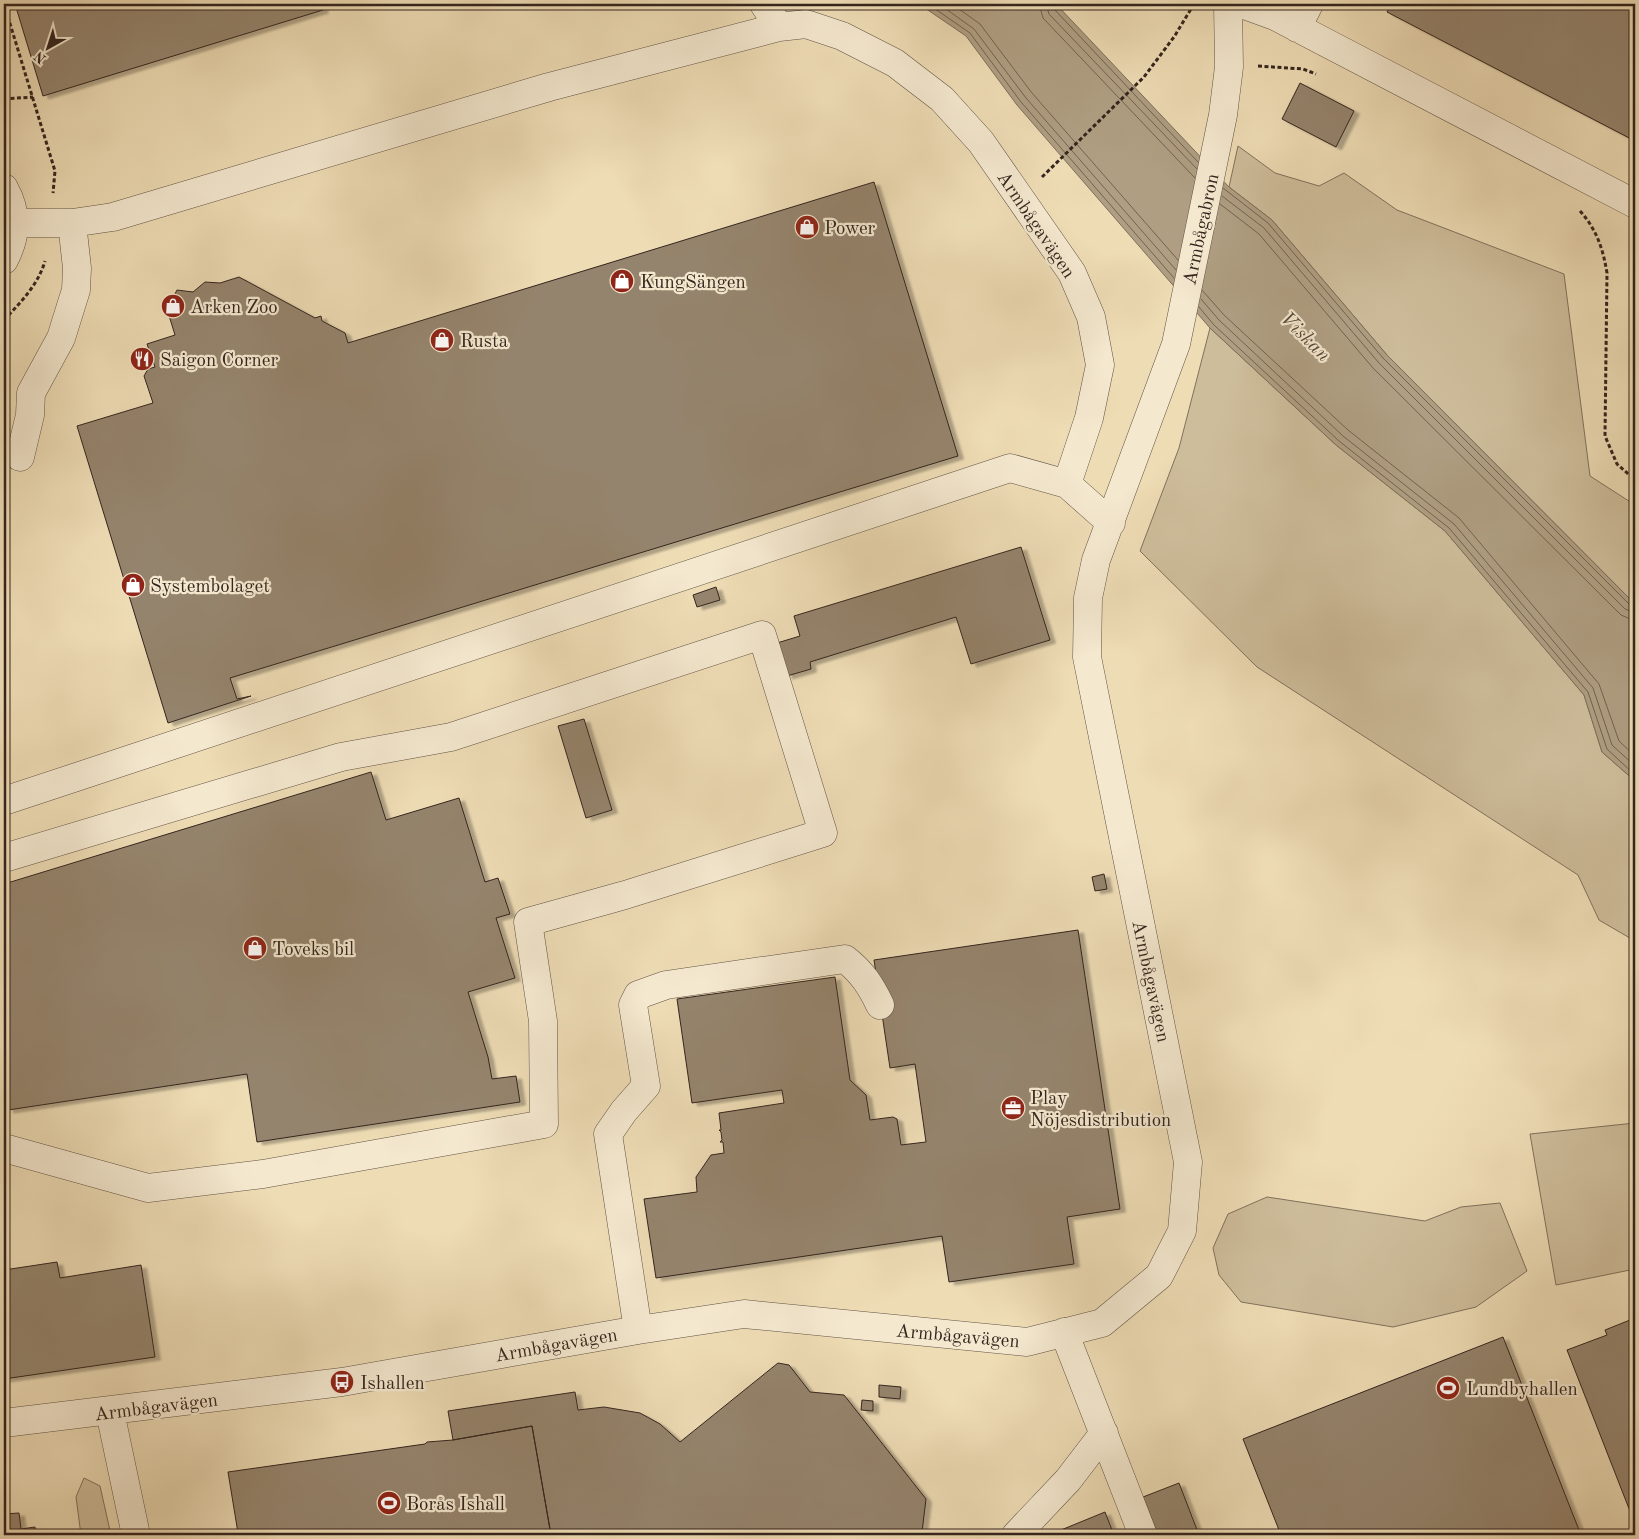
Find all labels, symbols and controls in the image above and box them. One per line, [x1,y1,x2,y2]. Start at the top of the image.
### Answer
north arrow [22,22,72,72]
text: N [32,48,49,66]
street label: Armbågavägen [992,169,1078,282]
street label: Armbågabron [1181,172,1224,287]
shop icon: Power [794,214,820,240]
place label: Power [824,220,876,239]
shop icon: KungSängen [609,268,635,294]
place label: KungSängen [640,274,746,293]
shop icon: Arken Zoo [160,293,186,319]
place label: Arken Zoo [190,299,278,318]
water label: Viskan [1276,309,1333,366]
shop icon: Rusta [429,327,455,353]
place label: Rusta [460,333,509,352]
restaurant icon: Saigon Corner [129,346,155,372]
place label: Saigon Corner [160,352,279,371]
shop icon: Systembolaget [120,572,146,598]
place label: Systembolaget [150,578,270,597]
street label: Armbågavägen [1127,919,1172,1044]
shop icon: Toveks bil [242,935,268,961]
place label: Toveks bil [272,941,354,960]
place label: Play Nöjesdistribution [1030,1090,1171,1131]
office icon: Play Nöjesdistribution [1000,1095,1026,1121]
street label: Armbågavägen [895,1323,1021,1352]
street label: Armbågavägen [494,1326,619,1367]
bus stop icon: Ishallen [329,1369,355,1395]
place label: Ishallen [360,1375,425,1394]
sports icon: Lundbyhallen [1435,1375,1461,1401]
place label: Lundbyhallen [1466,1381,1578,1400]
street label: Armbågavägen [93,1391,219,1425]
sports icon: Borås Ishall [376,1490,402,1516]
place label: Borås Ishall [406,1496,505,1515]

